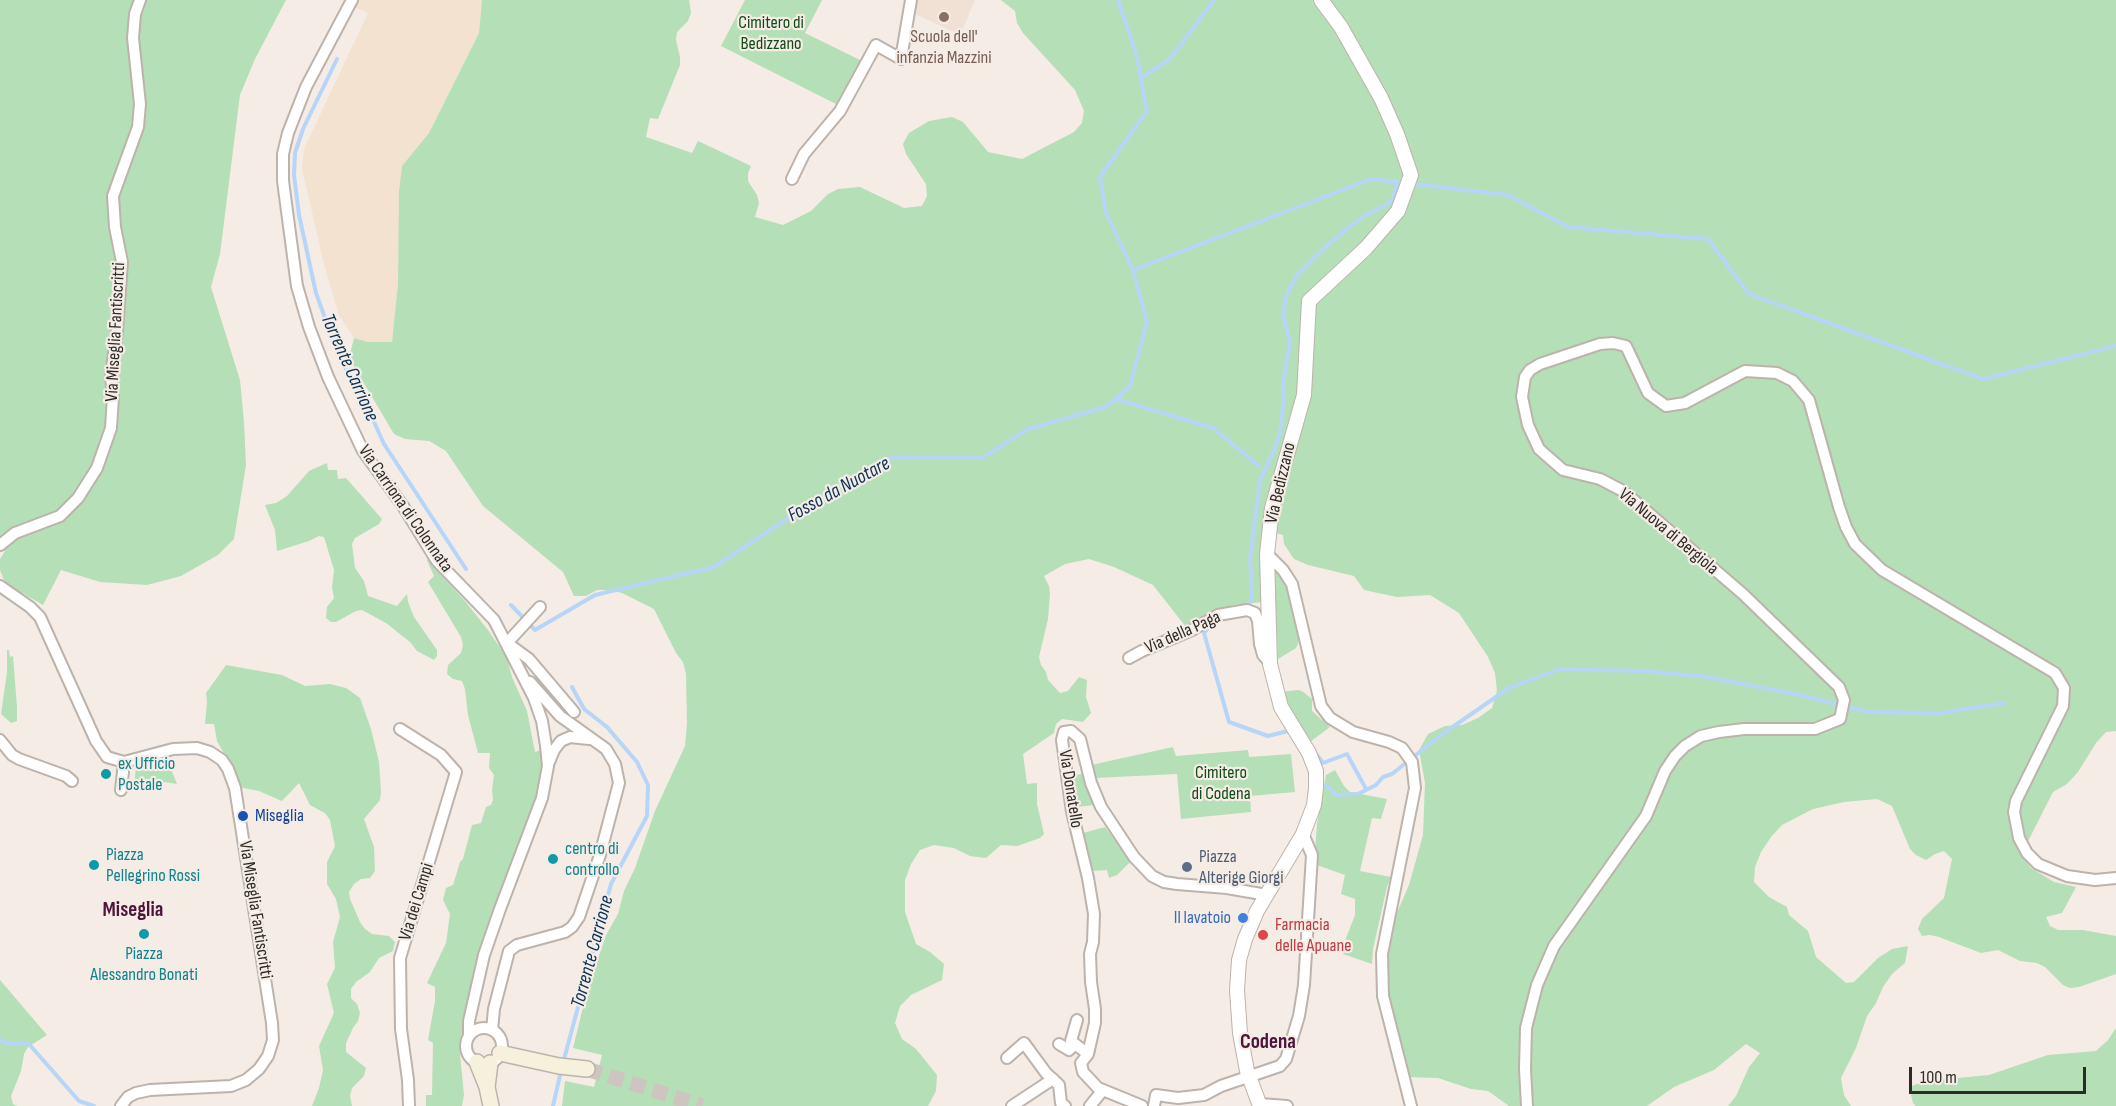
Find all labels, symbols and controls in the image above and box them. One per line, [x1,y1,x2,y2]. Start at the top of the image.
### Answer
marker: Scuola dell' infanzia Mazzini [937,10,951,24]
park label: Cimitero di Bedizzano [738,12,804,54]
place label: Scuola dell' infanzia Mazzini [896,26,992,68]
street label: Via Miseglia Fantiscritti [102,262,130,402]
water label: Torrente Carrione [315,310,383,426]
street label: Via Bedizzano [1261,440,1301,526]
street label: Via Carriona di Colonnata [353,441,457,577]
water label: Fosso da Nuotare [784,452,894,528]
street label: Via Nuova di Bergiola [1614,484,1722,580]
street label: Via della Paga [1142,607,1224,659]
street label: Via Donatello [1053,748,1087,830]
place label: ex Ufficio Postale [118,753,175,795]
park label: Cimitero di Codena [1191,762,1251,804]
marker: ex Ufficio Postale [99,767,113,781]
place label: Miseglia [255,805,304,827]
marker: Miseglia [236,809,250,823]
place label: centro di controllo [565,838,619,880]
street label: Via Miseglia Fantiscritti [233,839,277,981]
place label: Piazza Pellegrino Rossi [106,844,200,886]
place label: Piazza Alterige Giorgi [1199,846,1284,888]
marker: centro di controllo [546,852,560,866]
marker: Piazza Pellegrino Rossi [87,858,101,872]
marker: Piazza Alterige Giorgi [1180,860,1194,874]
street label: Via dei Campi [395,861,439,943]
water label: Torrente Carrione [566,893,620,1011]
district label: Miseglia [103,898,163,924]
place label: Il lavatoio [1174,907,1231,929]
marker: Il lavatoio [1236,911,1250,925]
place label: Farmacia delle Apuane [1275,914,1351,956]
marker: Piazza Alessandro Bonati [137,927,151,941]
marker: Farmacia delle Apuane [1256,928,1270,942]
place label: Piazza Alessandro Bonati [90,943,198,986]
district label: Codena [1240,1030,1296,1056]
scale bar [1912,1055,2089,1093]
text: 100 m [1920,1067,1957,1088]

